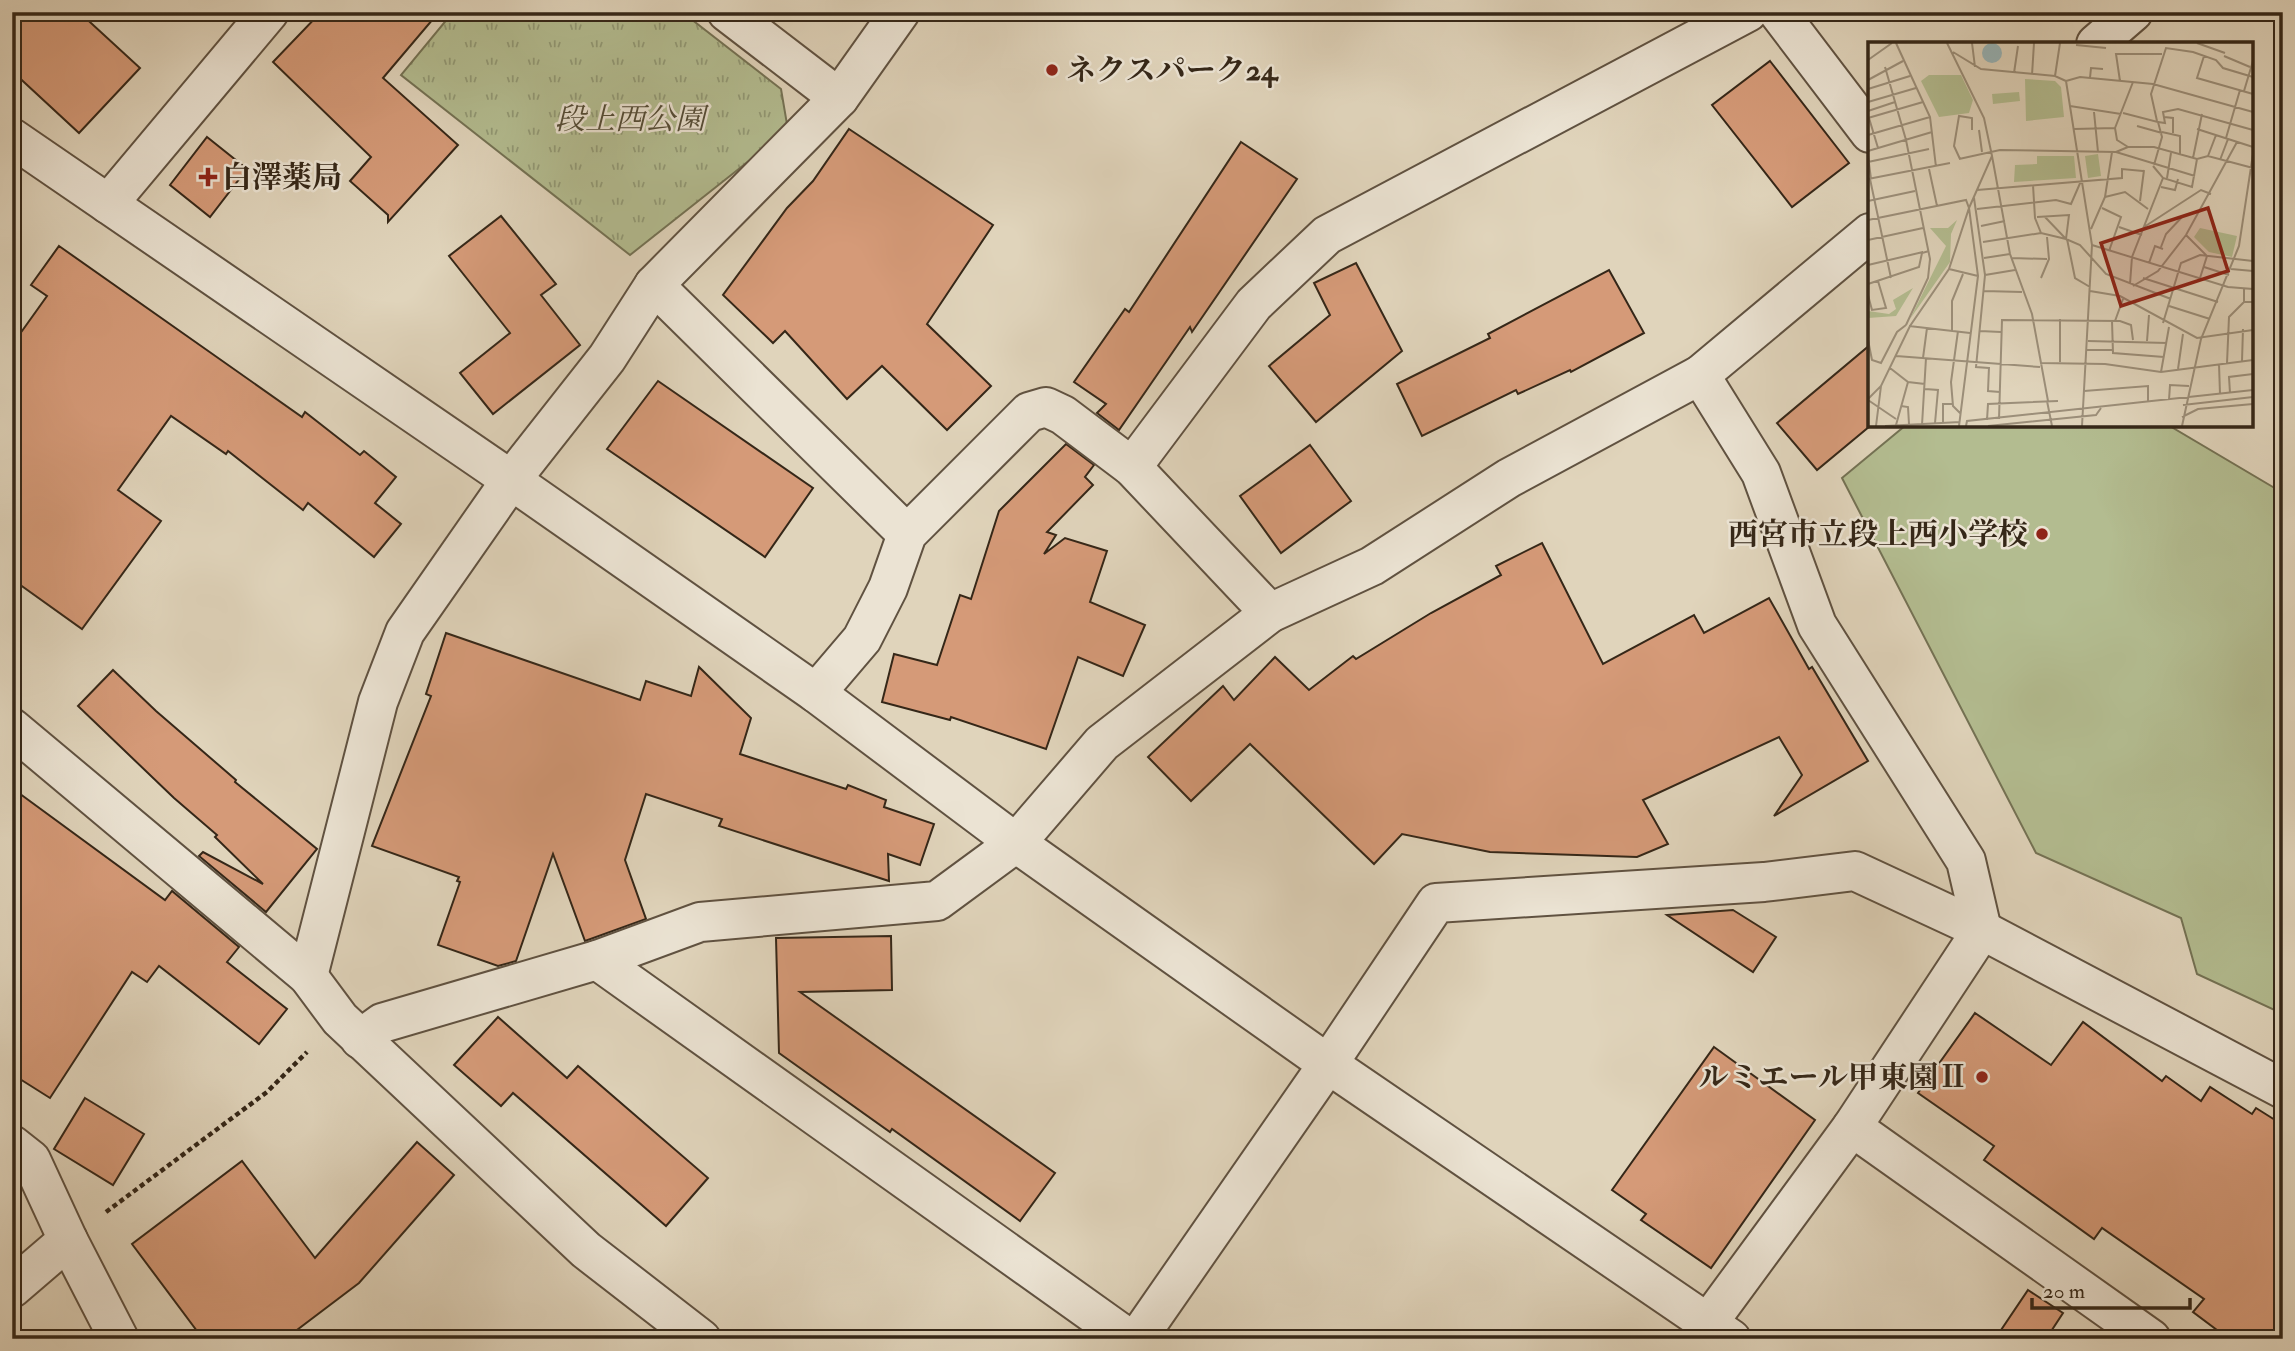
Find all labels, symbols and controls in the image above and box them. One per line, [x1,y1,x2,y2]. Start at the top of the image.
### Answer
inset map [1868,42,2253,427]
place label: ネクスパーク24 [1066,52,1279,89]
marker: ネクスパーク24 [1044,62,1060,78]
park label: 段上西公園 [555,101,710,138]
place label: 白澤薬局 [222,159,342,196]
marker: 白澤薬局 [200,169,216,185]
place label: 西宮市立段上西小学校 [1728,516,2028,553]
marker: 西宮市立段上西小学校 [2034,526,2050,542]
place label: ルミエール甲東園Ⅱ [1699,1059,1968,1096]
marker: ルミエール甲東園Ⅱ [1974,1069,1990,1085]
scale bar [2032,1267,2190,1311]
text: 20 m [2043,1278,2085,1305]

